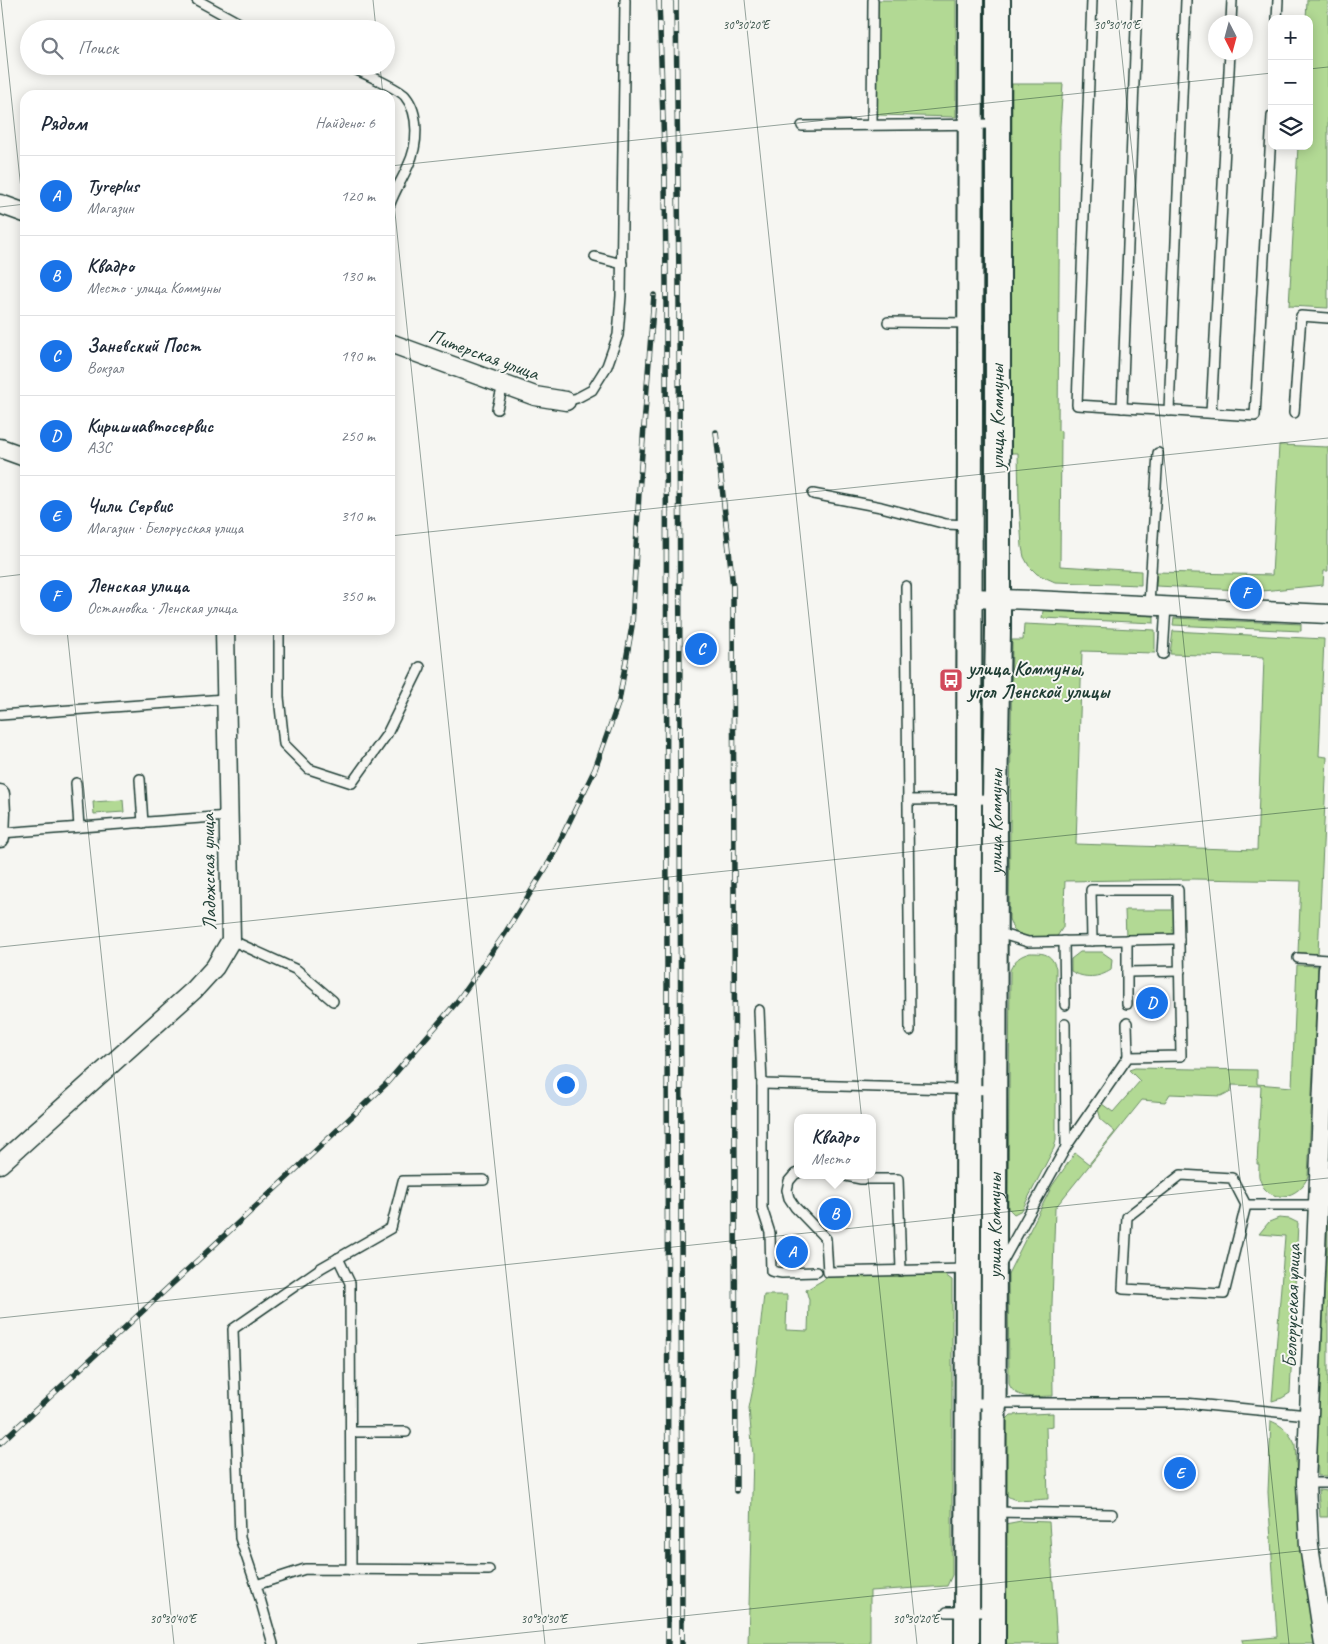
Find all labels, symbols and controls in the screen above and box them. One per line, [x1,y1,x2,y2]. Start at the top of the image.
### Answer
north arrow [1208,15,1253,60]
map controls [1268,15,1313,150]
button: + [1268,15,1313,60]
text: 30°30'20"E [723,17,771,33]
text: 30°30'10"E [1094,17,1142,33]
search box [20,20,395,75]
icon: search [38,34,66,62]
text: Поиск [78,36,118,60]
button: − [1268,60,1313,105]
button: layers [1268,105,1313,150]
text: Рядом [40,110,87,136]
text: Найдено: 6 [315,113,375,133]
text: Tyreplus [87,174,139,198]
text: A [52,186,60,206]
text: 120 m [341,186,375,206]
text: Магазин [87,198,134,218]
text: Квадро [87,254,134,278]
text: B [52,266,60,286]
text: 130 m [341,266,375,286]
text: Место · улица Коммуны [87,278,220,298]
street label: Питерская улица [425,323,544,386]
text: Заневский Пост [87,334,201,358]
text: C [52,346,60,366]
text: 190 m [341,346,375,366]
text: Вокзал [87,358,123,378]
street label: улица Коммуны [985,363,1010,471]
text: Киришиавтосервис [87,414,213,438]
text: D [51,426,61,446]
text: 250 m [341,426,375,446]
text: АЗС [87,438,111,458]
text: Чили Сервис [87,494,172,518]
text: E [52,506,60,526]
text: 310 m [341,506,375,526]
text: Магазин · Белорусская улица [87,518,243,538]
text: Ленская улица [87,574,189,598]
pin: F [1230,574,1262,612]
text: F [52,586,60,606]
text: 350 m [341,586,375,606]
text: Остановка · Ленская улица [87,598,237,618]
pin: C [685,630,717,668]
place label: улица Коммуны, угол Ленской улицы [966,656,1111,704]
bus stop icon: улица Коммуны, угол Ленской улицы [938,667,964,693]
street label: улица Коммуны [983,768,1009,876]
street label: Ладожская улица [195,812,222,931]
pin: D [1136,984,1168,1022]
your location [553,1072,579,1098]
popup [794,1114,876,1179]
text: Квадро [811,1125,859,1149]
text: Место [811,1149,849,1169]
street label: улица Коммуны [982,1172,1007,1280]
pin: B [819,1195,851,1233]
pin: A [776,1233,808,1271]
street label: Белорусская улица [1277,1242,1306,1368]
pin: E [1164,1454,1196,1492]
text: 30°30'40"E [150,1611,198,1627]
text: 30°30'30"E [521,1611,569,1627]
text: 30°30'20"E [893,1611,941,1627]

